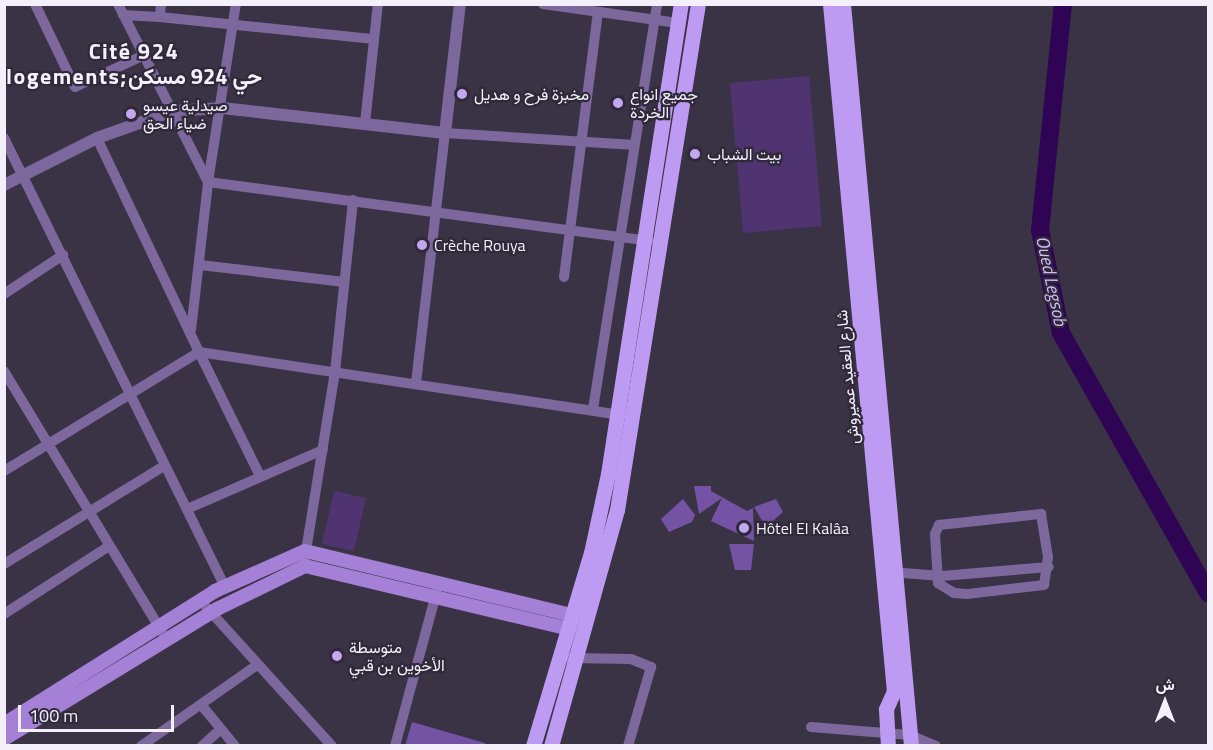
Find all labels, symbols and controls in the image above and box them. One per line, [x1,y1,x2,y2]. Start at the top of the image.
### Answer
district label: Cité 924 logements;حي 924 مسكن [14,38,254,90]
place label: مخبزة فرح و هديل [474,84,589,104]
place label: جميع انواع الخردة [630,84,698,122]
marker: مخبزة فرح و هديل [455,87,469,101]
place label: صيدلية عيسو ضياء الحق [143,95,228,133]
marker: جميع انواع الخردة [611,96,625,110]
marker: صيدلية عيسو ضياء الحق [124,107,138,121]
place label: بيت الشباب [707,144,781,164]
marker: بيت الشباب [688,147,702,161]
water label: Oued Legsob [1031,234,1071,328]
place label: Crèche Rouya [434,235,526,255]
marker: Crèche Rouya [415,238,429,252]
street label: شارع العقيد عميروش [832,309,862,445]
place label: Hôtel El Kalâa [756,518,849,538]
marker: Hôtel El Kalâa [737,521,751,535]
place label: متوسطة الأخوين بن قبي [349,637,445,675]
marker: متوسطة الأخوين بن قبي [330,649,344,663]
north arrow [1135,672,1195,732]
text: ش [1155,672,1175,696]
scale bar [21,693,177,731]
text: 100 m [29,702,78,729]

